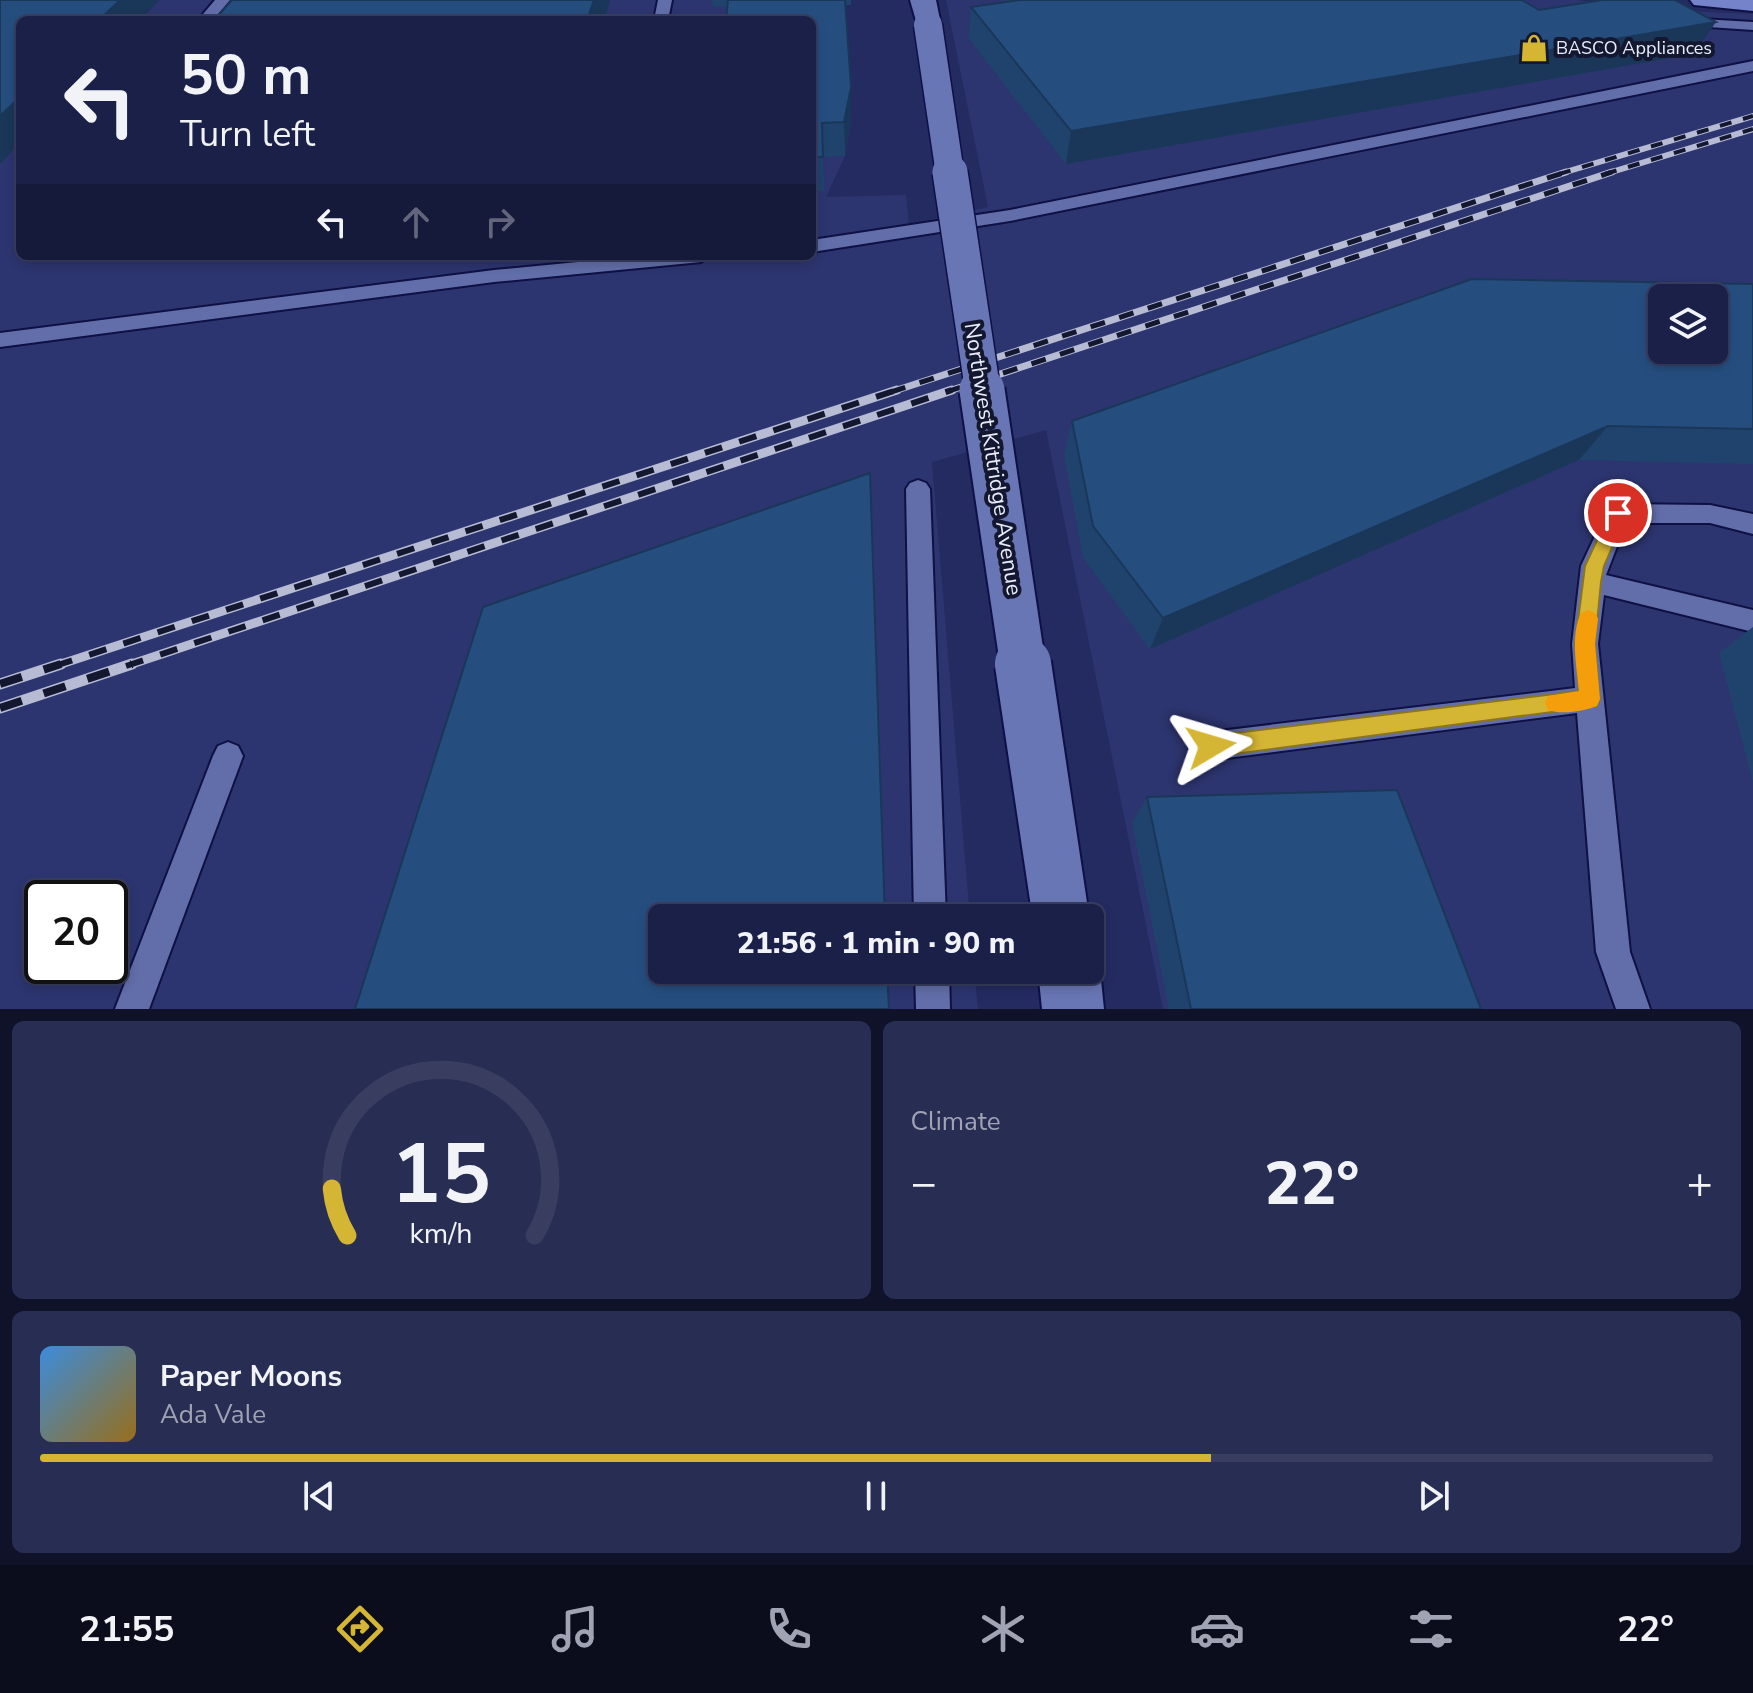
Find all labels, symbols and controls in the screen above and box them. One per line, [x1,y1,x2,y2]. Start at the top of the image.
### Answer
shop icon: BASCO Appliances [1519,33,1549,63]
place label: BASCO Appliances [1556,36,1712,60]
text: 50 m [180,37,311,114]
icon: left [48,48,152,152]
text: Turn left [180,110,315,159]
icon: left [310,200,354,244]
icon: ahead [394,200,438,244]
icon: right [478,200,522,244]
map controls [1648,284,1728,364]
button: layers [1648,284,1728,364]
street label: Northwest Kittridge Avenue [957,320,1029,598]
pin [1584,479,1652,547]
icon: arrive [1596,491,1640,535]
position arrow [1169,704,1253,788]
speed limit sign: 20 [24,880,128,984]
text: 21:56 · 1 min · 90 m [737,923,1015,964]
text: Climate [911,1104,1001,1139]
text: 15 [391,1118,491,1231]
text: 22° [1264,1143,1359,1225]
text: − [911,1154,937,1214]
text: + [1687,1154,1713,1214]
text: km/h [410,1214,473,1253]
text: Paper Moons [160,1356,342,1397]
text: Ada Vale [160,1397,266,1432]
icon: previous [297,1474,341,1518]
icon: pause [854,1474,898,1518]
icon: next [1412,1474,1456,1518]
icon: directions [332,1601,388,1657]
icon: music [547,1601,603,1657]
icon: phone [761,1601,817,1657]
icon: climate [975,1601,1031,1657]
icon: car [1189,1601,1245,1657]
icon: filters [1403,1601,1459,1657]
text: 21:55 [79,1605,174,1654]
text: 22° [1617,1605,1674,1654]

